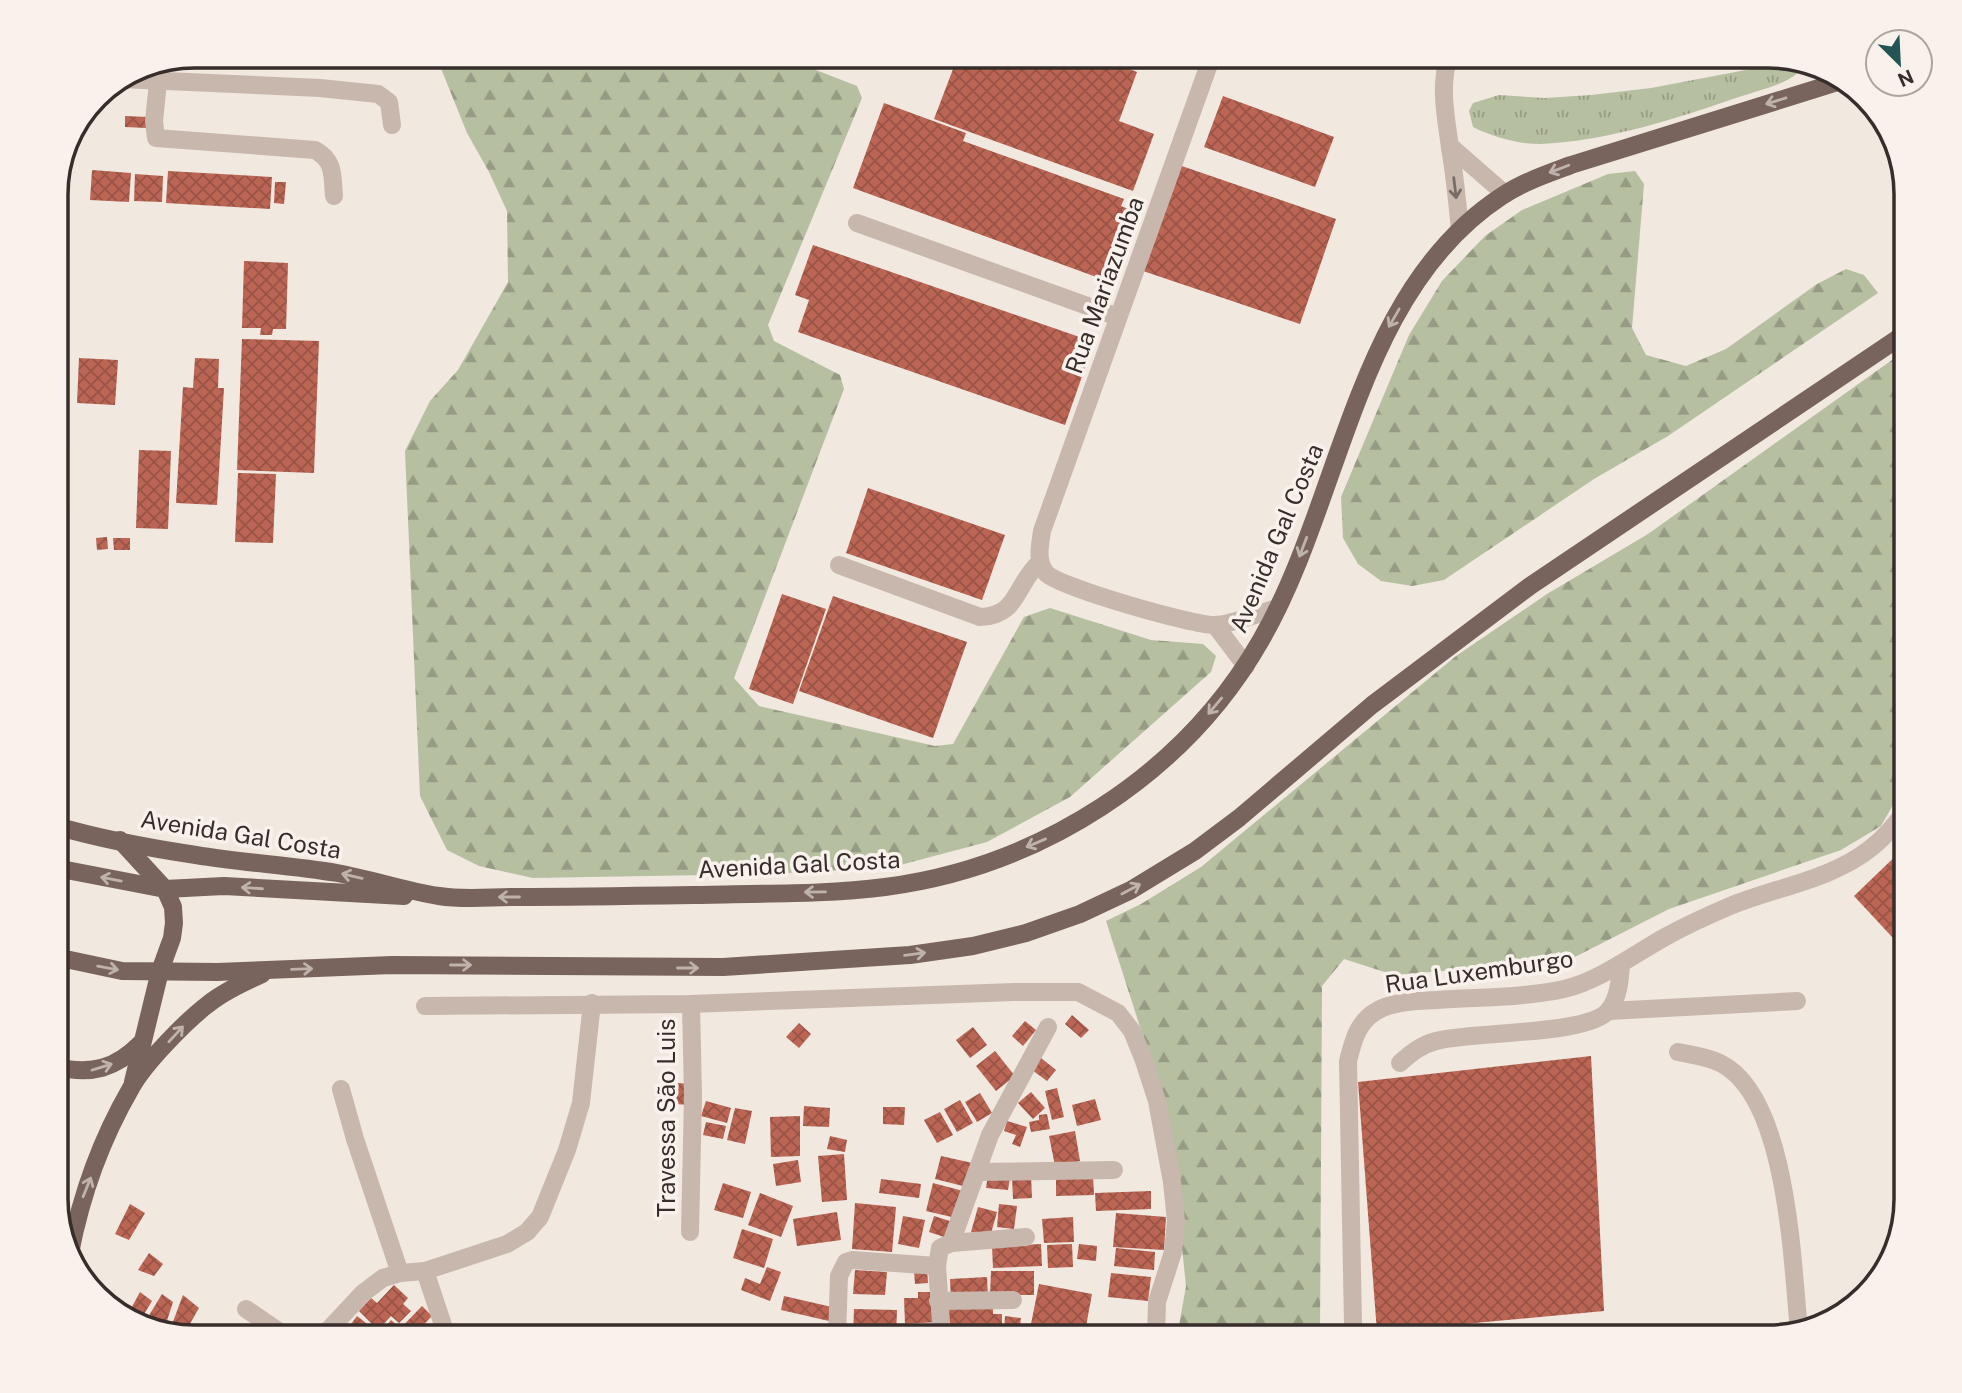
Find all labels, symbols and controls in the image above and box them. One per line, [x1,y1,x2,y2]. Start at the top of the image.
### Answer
north arrow [1864,28,1934,98]
text: N [1895,65,1917,92]
one-way arrow [1765,95,1787,108]
one-way arrow [1549,164,1571,177]
one-way arrow [1449,176,1462,199]
street label: Rua Mariazumba [1059,193,1149,377]
one-way arrow [1387,307,1400,328]
street label: Avenida Gal Costa [1224,439,1328,637]
one-way arrow [1296,536,1309,558]
one-way arrow [1207,696,1223,714]
street label: Avenida Gal Costa [139,804,343,864]
one-way arrow [1026,837,1047,850]
street label: Avenida Gal Costa [697,845,901,883]
one-way arrow [341,869,364,883]
one-way arrow [100,871,122,885]
one-way arrow [241,881,264,894]
one-way arrow [1121,882,1141,896]
one-way arrow [804,885,827,899]
one-way arrow [498,890,521,904]
street label: Rua Luxemburgo [1383,944,1575,998]
one-way arrow [903,948,926,961]
one-way arrow [449,958,472,972]
one-way arrow [676,961,699,975]
one-way arrow [96,962,119,975]
one-way arrow [290,963,313,976]
street label: Travessa São Luis [652,1019,680,1217]
one-way arrow [168,1026,185,1043]
one-way arrow [91,1060,113,1073]
one-way arrow [82,1177,95,1198]

